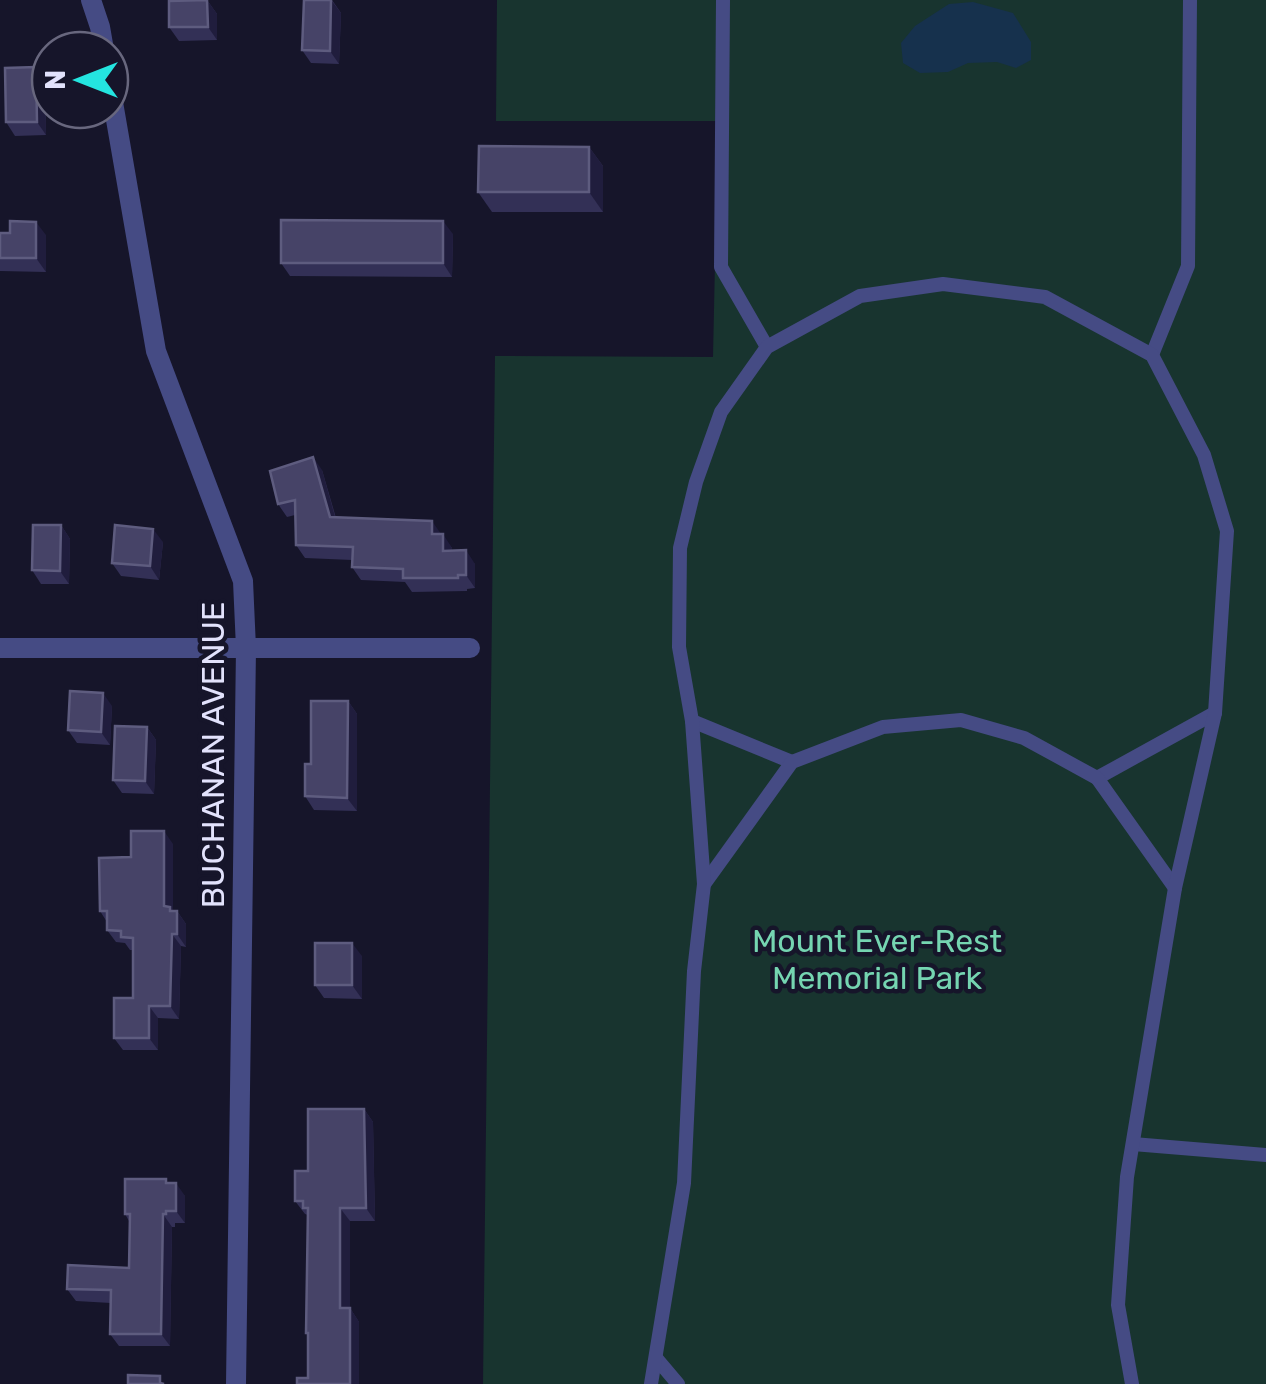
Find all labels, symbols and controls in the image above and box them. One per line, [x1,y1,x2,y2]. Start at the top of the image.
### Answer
north arrow [30,30,130,130]
text: N [39,70,72,90]
street label: BUCHANAN AVENUE [194,602,232,908]
park label: Mount Ever-Rest Memorial Park [752,922,1002,997]

